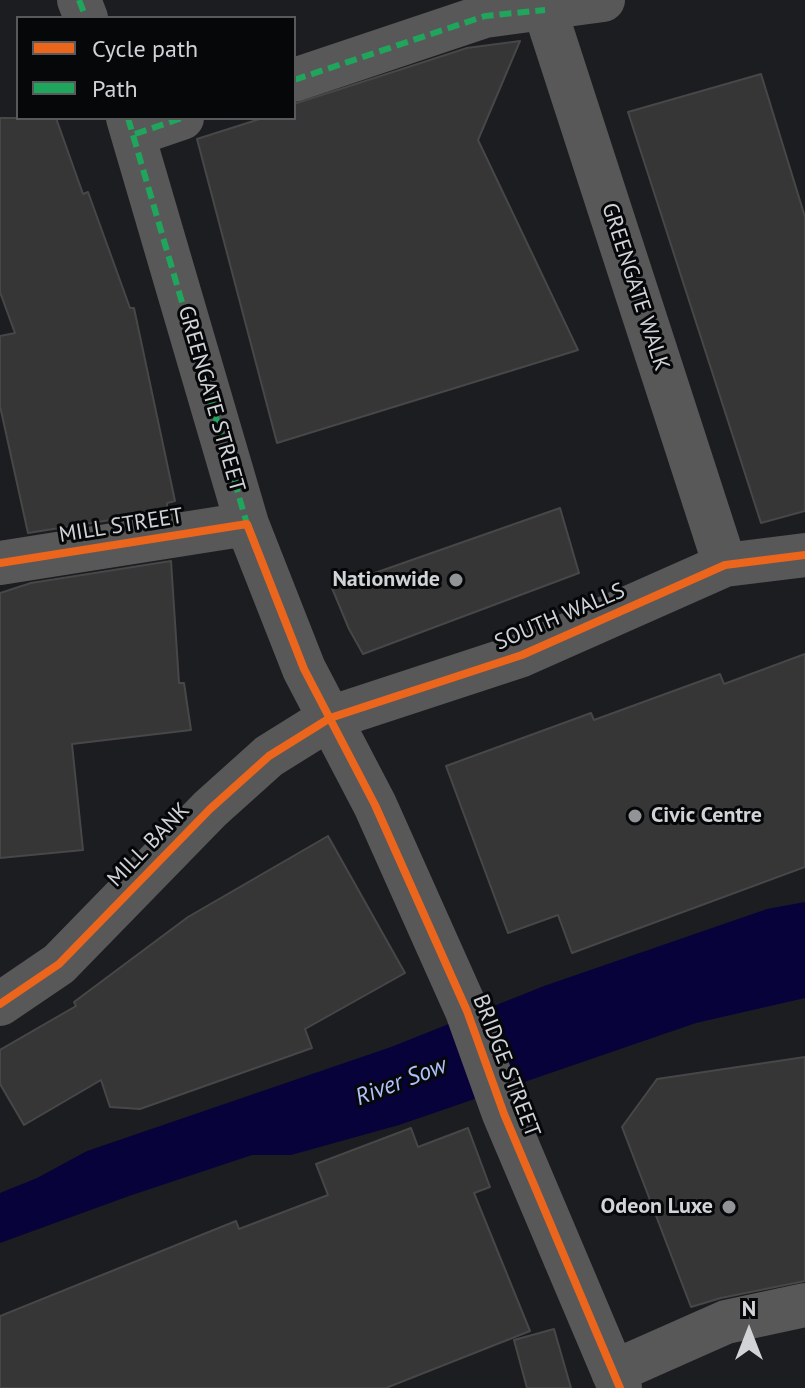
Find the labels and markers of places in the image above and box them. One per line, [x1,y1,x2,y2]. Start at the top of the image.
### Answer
place label: Nationwide [332,567,440,593]
marker: Nationwide [447,571,465,589]
place label: Civic Centre [651,803,762,829]
marker: Civic Centre [626,807,644,825]
place label: Odeon Luxe [601,1194,713,1220]
marker: Odeon Luxe [720,1198,738,1216]

